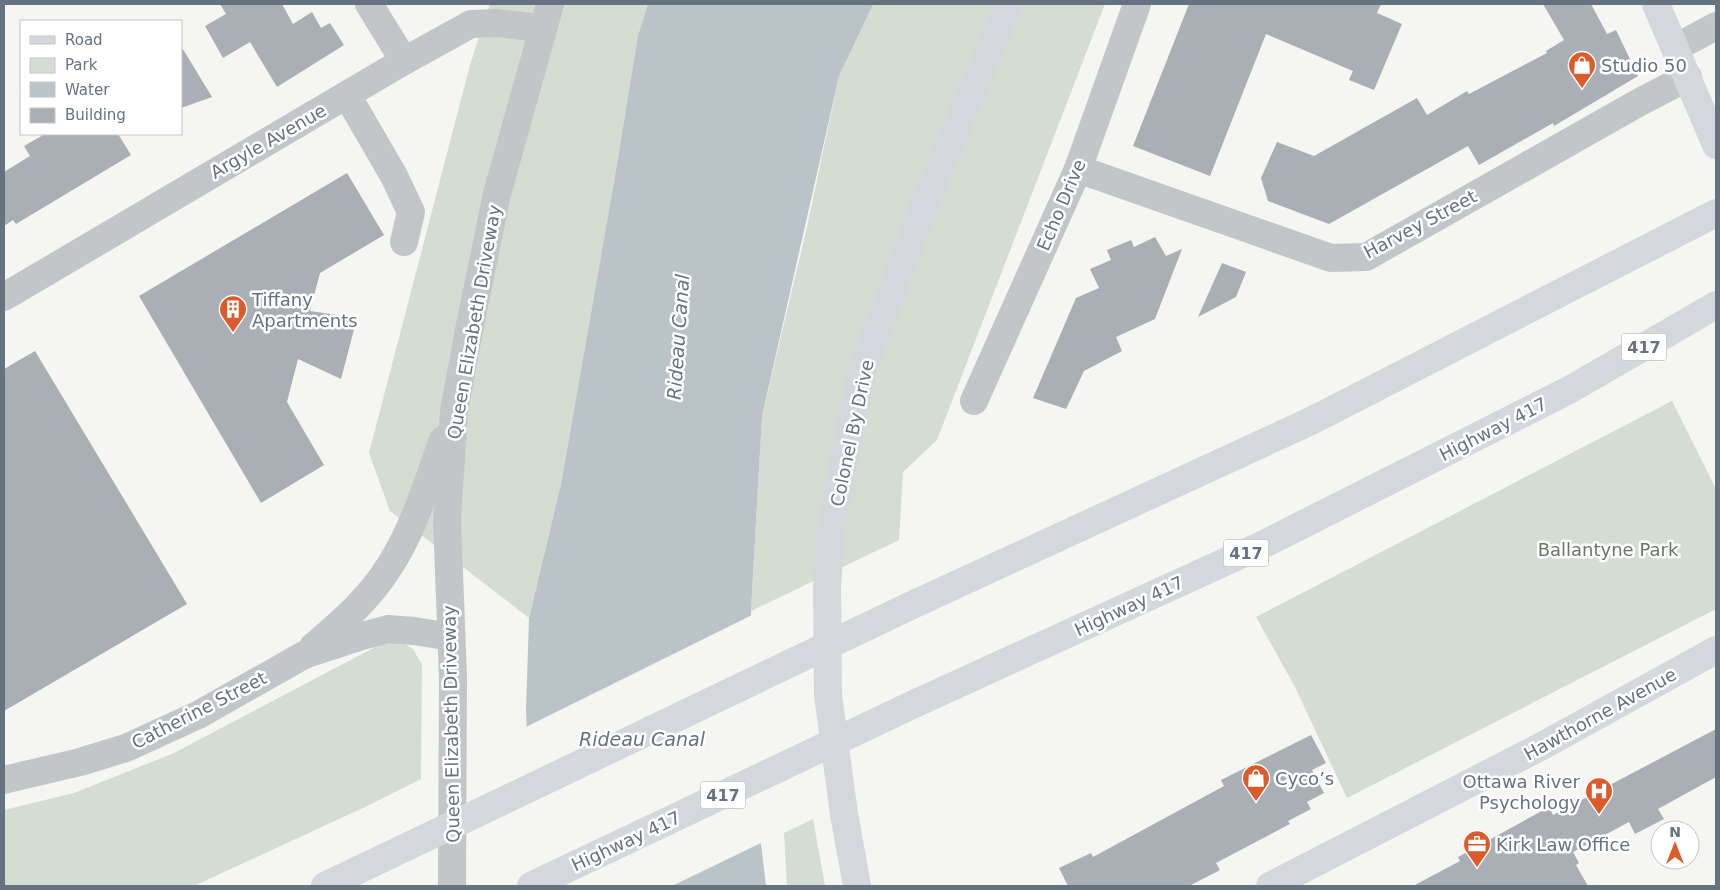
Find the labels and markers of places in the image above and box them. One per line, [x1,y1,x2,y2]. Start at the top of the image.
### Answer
shop icon: Studio 50 [1567,50,1597,89]
place label: Studio 50 [1601,55,1687,76]
place label: Tiffany Apartments [251,289,358,331]
building icon: Tiffany Apartments [218,294,248,333]
shop icon: Cyco’s [1241,763,1271,802]
place label: Cyco’s [1275,768,1334,789]
place label: Ottawa River Psychology [1463,771,1581,813]
hospital icon: Ottawa River Psychology [1584,776,1614,815]
office icon: Kirk Law Office [1462,829,1492,868]
place label: Kirk Law Office [1496,834,1630,855]

